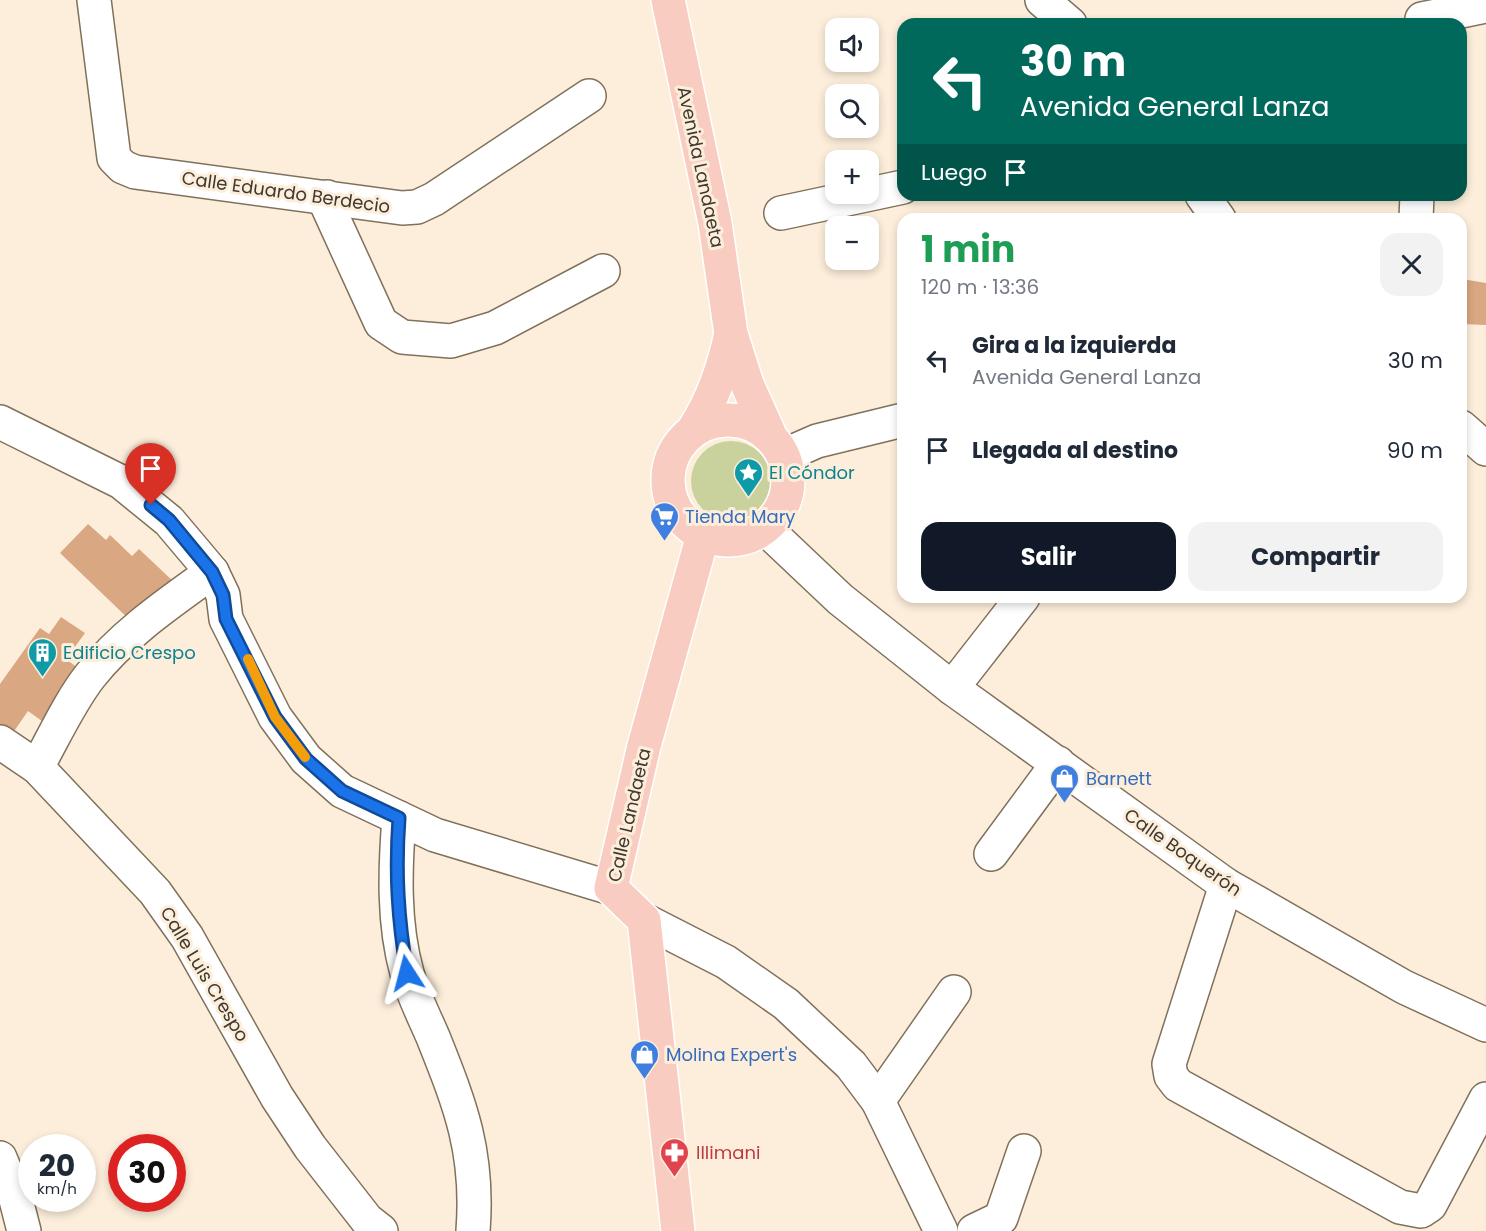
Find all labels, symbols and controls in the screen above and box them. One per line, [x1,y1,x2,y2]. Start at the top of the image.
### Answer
map controls [825,18,879,270]
button: sound [825,18,879,72]
text: 30 m [1020,32,1126,91]
icon: left [921,42,999,120]
street label: Avenida Landaeta [672,84,730,250]
button: search [825,84,879,138]
text: Avenida General Lanza [1020,88,1329,125]
button: + [825,150,879,204]
icon: arrive [999,156,1032,189]
text: Luego [921,157,987,188]
street label: Calle Eduardo Berdecio [180,165,392,219]
button: − [825,216,879,270]
text: 1 min [921,224,1015,275]
button: close [1380,233,1443,296]
text: 120 m · 13:36 [921,273,1039,301]
text: Gira a la izquierda [972,330,1176,361]
icon: left [921,344,954,377]
text: 30 m [1388,345,1443,376]
text: Avenida General Lanza [972,363,1201,391]
icon: arrive [921,434,954,467]
text: Llegada al destino [972,435,1178,466]
text: 90 m [1387,435,1443,466]
pin [125,443,176,505]
icon: arrive [134,452,167,485]
place icon: El Cóndor [732,456,764,498]
place label: El Cóndor [769,460,855,485]
supermarket icon: Tienda Mary [648,500,680,542]
place label: Tienda Mary [685,504,796,529]
button: Salir [921,522,1176,591]
button: Compartir [1188,522,1443,591]
building icon: Edificio Crespo [26,636,58,678]
place label: Edificio Crespo [63,640,196,665]
street label: Calle Landaeta [601,746,657,884]
shop icon: Barnett [1049,762,1081,804]
place label: Barnett [1086,766,1152,791]
street label: Calle Boquerón [1119,802,1247,902]
street label: Calle Luis Crespo [155,902,255,1046]
position arrow [375,941,439,1005]
shop icon: Molina Expert's [629,1038,661,1080]
place label: Molina Expert's [666,1042,797,1067]
speed limit sign: 30 [108,1134,186,1212]
pharmacy icon: Illimani [659,1136,691,1178]
place label: Illimani [696,1140,760,1165]
text: 20 [39,1144,75,1187]
text: km/h [37,1178,77,1199]

